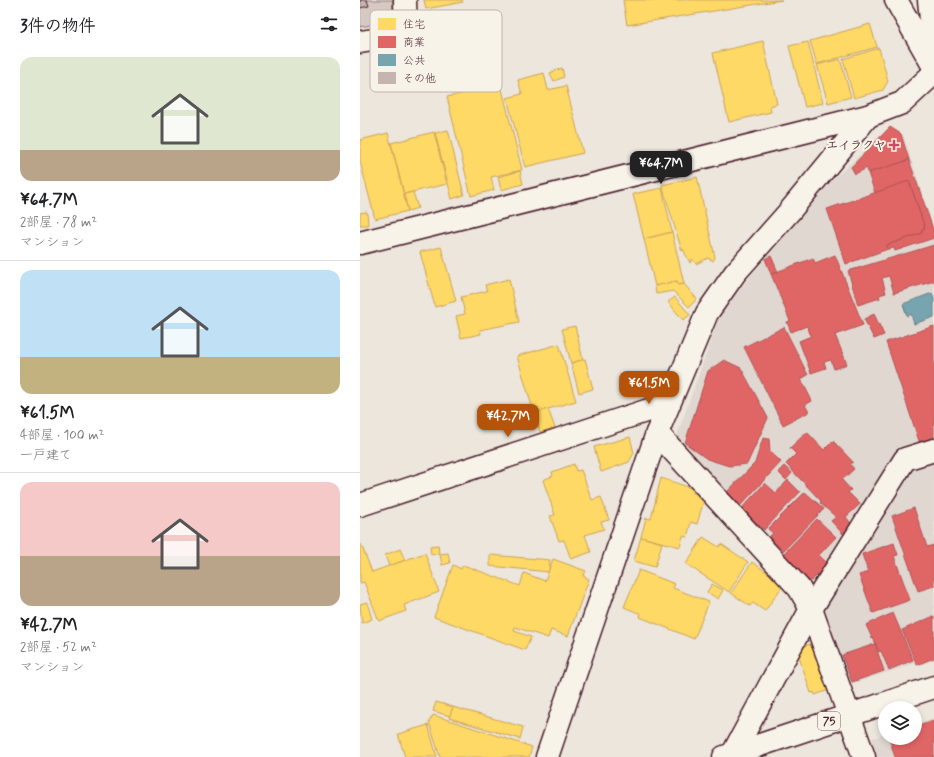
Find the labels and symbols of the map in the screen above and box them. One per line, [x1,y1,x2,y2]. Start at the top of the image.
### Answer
legend [370,10,502,92]
text: 住宅 [403,18,425,32]
text: 商業 [403,36,425,50]
text: 公共 [403,54,425,68]
text: その他 [403,72,436,86]
place label: エイラクヤ [826,138,886,154]
marker: エイラクヤ [889,140,899,150]
pin: ¥64.7M [628,151,694,185]
pin: ¥61.5M [616,371,682,405]
pin: ¥42.7M [475,404,541,438]
road number: 75 [818,712,840,730]

